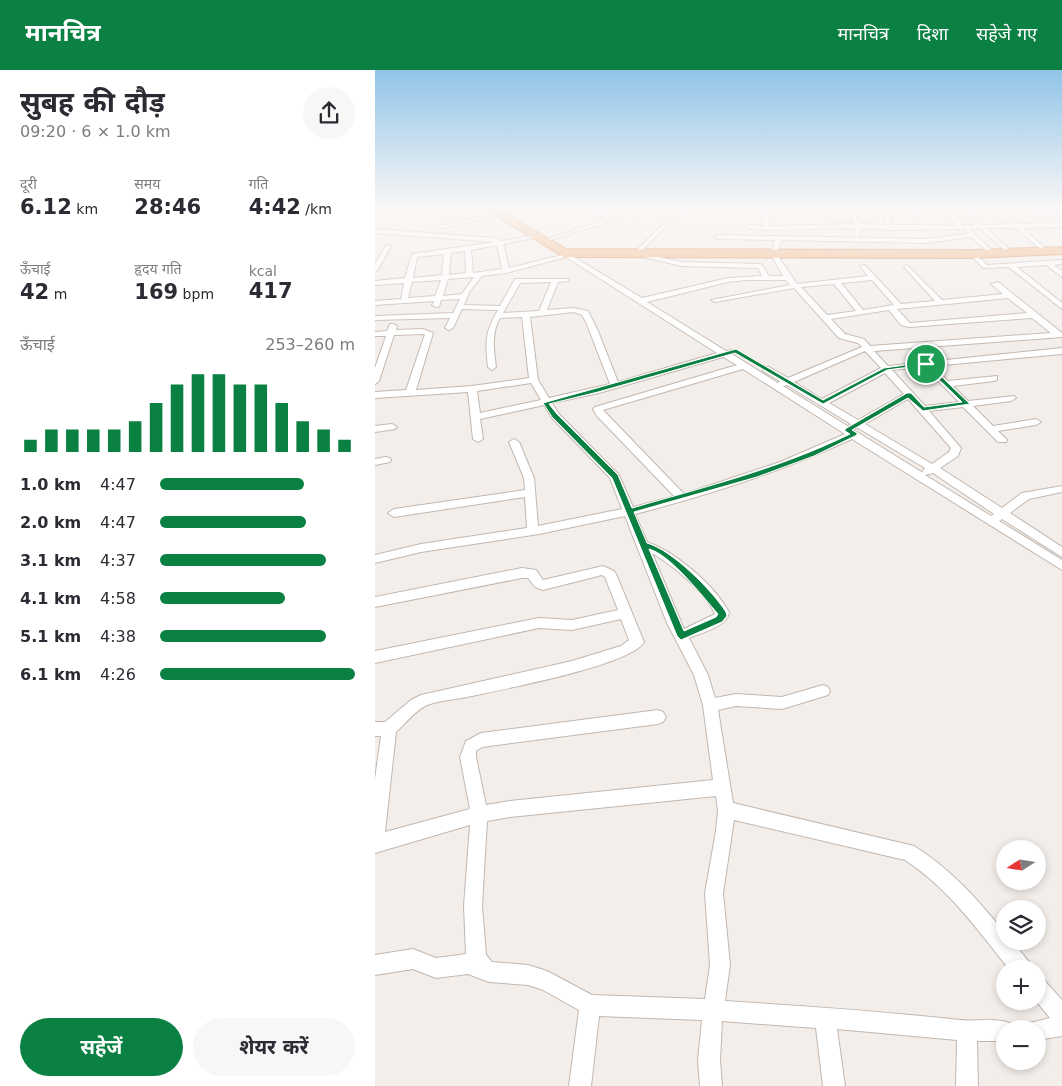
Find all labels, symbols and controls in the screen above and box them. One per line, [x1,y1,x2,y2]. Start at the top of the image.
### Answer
text: मानचित्र [25,19,101,47]
text: मानचित्र [838,23,889,44]
text: दिशा [917,23,948,44]
text: सहेजे गए [976,23,1037,44]
text: सुबह की दौड़ [20,86,165,119]
button: share [303,87,355,139]
text: 09:20 · 6 × 1.0 km [20,122,171,141]
text: दूरी [20,176,37,192]
text: समय [134,176,160,192]
text: गति [249,176,268,192]
text: 6.12 [20,195,72,219]
text: 28:46 [134,195,201,219]
text: 4:42 [249,195,301,219]
text: km [72,201,98,217]
text: /km [301,201,332,217]
text: ऊँचाई [20,261,50,277]
text: हृदय गति [134,261,182,277]
text: kcal [249,263,277,279]
text: 417 [249,279,293,303]
text: 42 [20,280,49,304]
text: 169 [134,280,178,304]
text: m [49,286,67,302]
text: bpm [178,286,214,302]
text: ऊँचाई [20,335,55,354]
text: 253–260 m [265,335,355,354]
pin [905,343,947,385]
icon: arrive [912,350,940,378]
text: 1.0 km [20,475,81,494]
text: 4:47 [100,475,136,494]
text: 2.0 km [20,513,81,532]
text: 4:47 [100,513,136,532]
text: 3.1 km [20,551,81,570]
text: 4:37 [100,551,136,570]
text: 4.1 km [20,589,81,608]
text: 4:58 [100,589,136,608]
text: 5.1 km [20,627,81,646]
text: 4:38 [100,627,136,646]
text: 6.1 km [20,665,81,684]
text: 4:26 [100,665,136,684]
north arrow [996,840,1046,890]
map controls [996,840,1046,1070]
button: layers [996,900,1046,950]
button: + [996,960,1046,1010]
button: सहेजें [20,1018,183,1076]
button: शेयर करें [193,1018,355,1076]
button: − [996,1020,1046,1070]

